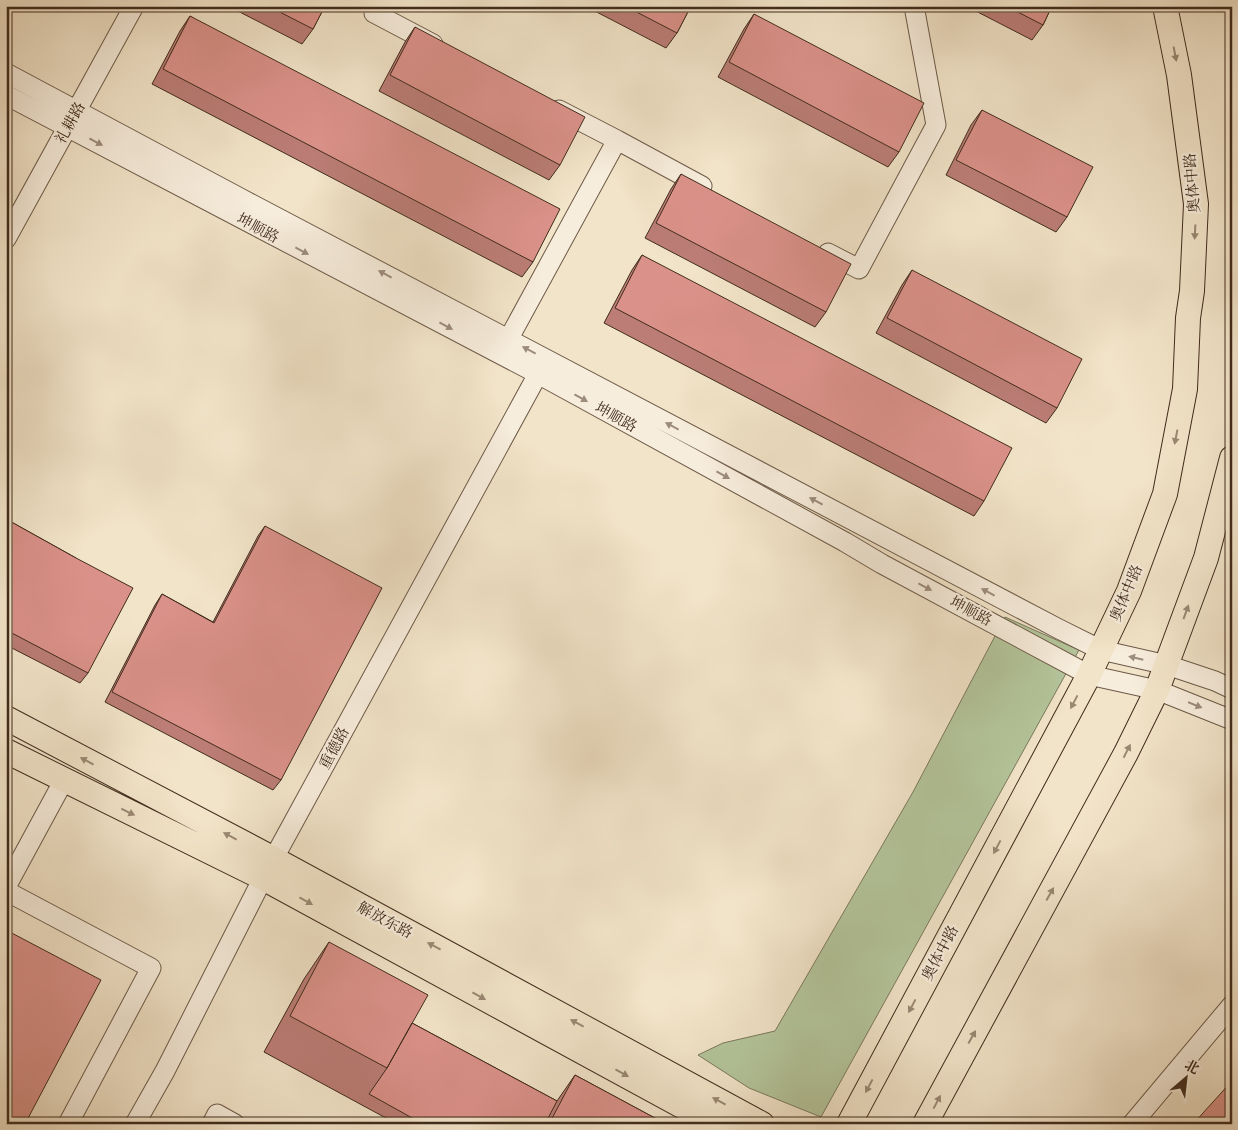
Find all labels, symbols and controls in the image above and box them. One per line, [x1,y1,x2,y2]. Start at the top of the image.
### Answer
one-way arrow [1171,46,1179,62]
street label: 礼耕路 [52,99,89,147]
one-way arrow [89,138,103,146]
street label: 奥体中路 [1181,152,1204,214]
street label: 坤顺路 [234,210,282,247]
one-way arrow [1190,225,1198,241]
one-way arrow [295,246,308,255]
one-way arrow [377,270,392,278]
one-way arrow [438,322,453,330]
one-way arrow [521,346,536,354]
one-way arrow [574,393,587,402]
street label: 坤顺路 [592,399,640,436]
one-way arrow [665,422,680,430]
one-way arrow [1171,429,1179,445]
one-way arrow [717,471,730,480]
one-way arrow [809,497,823,505]
street label: 奥体中路 [1107,562,1146,624]
one-way arrow [918,583,933,591]
one-way arrow [981,588,995,596]
street label: 坤顺路 [947,593,995,630]
one-way arrow [1183,604,1190,619]
one-way arrow [1128,654,1143,662]
one-way arrow [1070,695,1079,709]
one-way arrow [1187,702,1202,709]
street label: 重德路 [316,724,353,772]
one-way arrow [1123,744,1131,759]
one-way arrow [80,756,93,765]
one-way arrow [121,808,136,816]
one-way arrow [223,832,238,840]
one-way arrow [993,840,1001,854]
one-way arrow [1045,888,1054,901]
one-way arrow [299,897,312,906]
street label: 解放东路 [354,899,415,942]
street label: 奥体中路 [919,923,962,984]
one-way arrow [426,942,441,950]
one-way arrow [473,991,486,1000]
one-way arrow [907,999,916,1013]
one-way arrow [569,1019,584,1027]
one-way arrow [968,1030,976,1044]
north arrow [1160,1052,1210,1102]
text: 北 [1182,1057,1202,1077]
one-way arrow [615,1069,629,1077]
one-way arrow [865,1078,873,1093]
one-way arrow [933,1094,941,1109]
one-way arrow [713,1096,726,1105]

